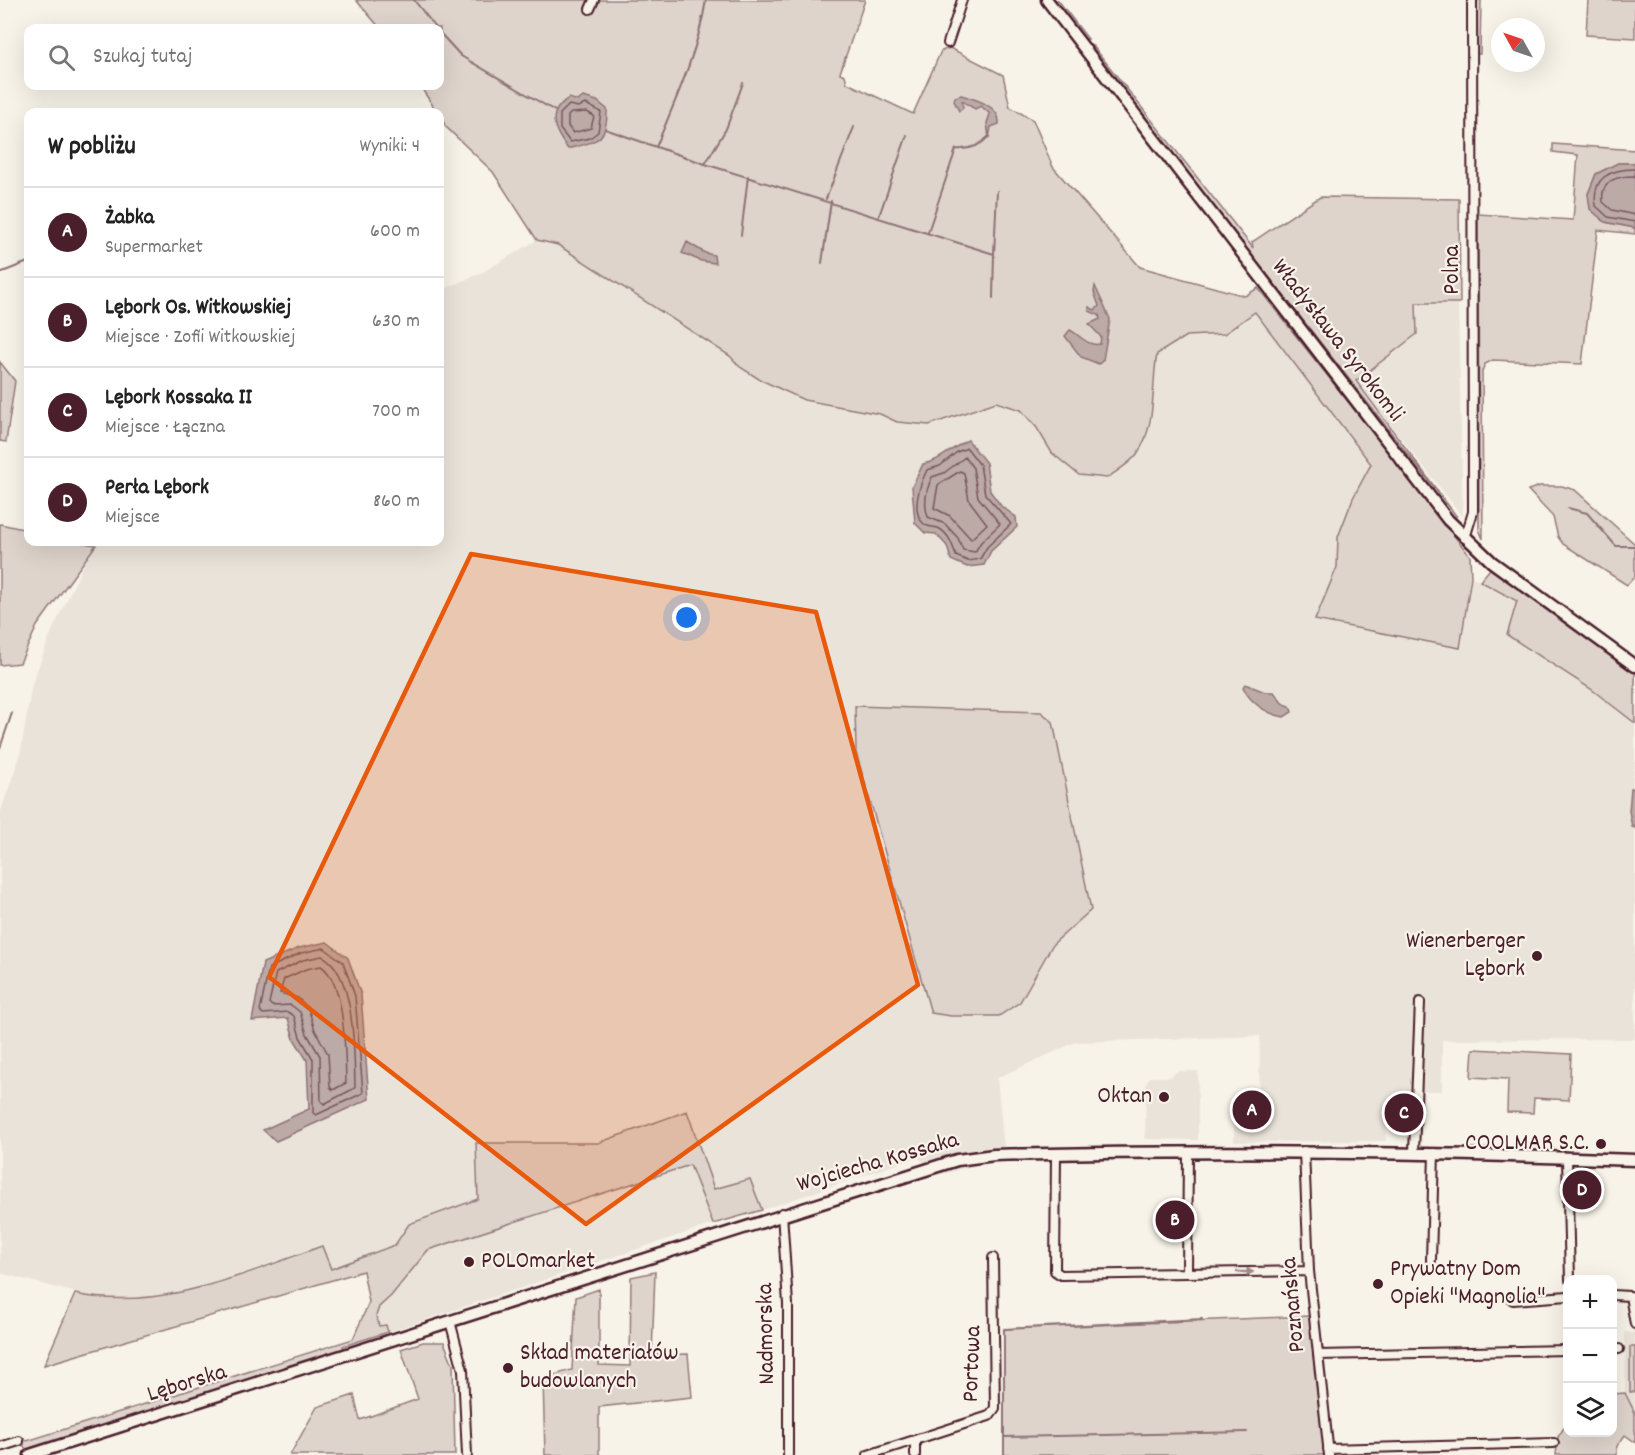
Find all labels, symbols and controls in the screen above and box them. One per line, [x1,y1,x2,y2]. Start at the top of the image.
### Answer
north arrow [1491,18,1545,72]
search box [24,24,444,90]
icon: search [45,41,78,74]
text: Szukaj tutaj [93,42,192,73]
text: W pobliżu [48,129,136,166]
text: Wyniki: 4 [359,133,420,161]
text: Żabka [105,203,154,234]
text: A [62,218,73,246]
text: 600 m [370,218,420,246]
text: Supermarket [105,234,203,262]
street label: Polna [1436,244,1470,295]
street label: Władysława Syrokomli [1262,252,1412,430]
text: Lębork Os. Witkowskiej [105,293,291,324]
text: B [63,308,72,336]
text: 630 m [372,308,420,336]
text: Miejsce · Zofii Witkowskiej [105,324,295,352]
text: Lębork Kossaka II [105,383,252,414]
text: C [63,398,72,426]
text: 700 m [372,398,420,426]
text: Miejsce · Łączna [105,414,225,442]
text: Perła Lębork [105,473,209,504]
text: D [62,488,73,516]
text: 860 m [373,488,420,516]
text: Miejsce [105,504,160,532]
your location [672,603,701,632]
place label: Wienerberger Lębork [1406,925,1525,987]
marker: Wienerberger Lębork [1530,949,1544,963]
place label: Oktan [1097,1080,1152,1114]
pin: A [1232,1088,1272,1132]
marker: Oktan [1157,1090,1171,1104]
pin: C [1384,1090,1424,1136]
street label: Wojciecha Kossaka [793,1123,964,1202]
place label: COOLMAR S.C. [1465,1127,1589,1161]
marker: COOLMAR S.C. [1594,1137,1608,1151]
pin: D [1562,1168,1602,1212]
pin: B [1156,1198,1194,1242]
place label: POLOmarket [481,1245,595,1279]
place label: Prywatny Dom Opieki "Magnolia" [1390,1253,1546,1315]
marker: POLOmarket [462,1255,476,1269]
street label: Poznańska [1273,1255,1315,1354]
one-way arrow [1236,1267,1255,1277]
map controls [1563,1275,1617,1437]
button: + [1563,1275,1617,1329]
marker: Prywatny Dom Opieki "Magnolia" [1371,1277,1385,1291]
street label: Nadmorska [749,1282,785,1385]
street label: Portowa [955,1324,991,1403]
button: − [1563,1329,1617,1383]
place label: Skład materiałów budowlanych [520,1337,678,1399]
street label: Lęborska [143,1356,232,1412]
marker: Skład materiałów budowlanych [501,1361,515,1375]
button: layers [1563,1383,1617,1437]

